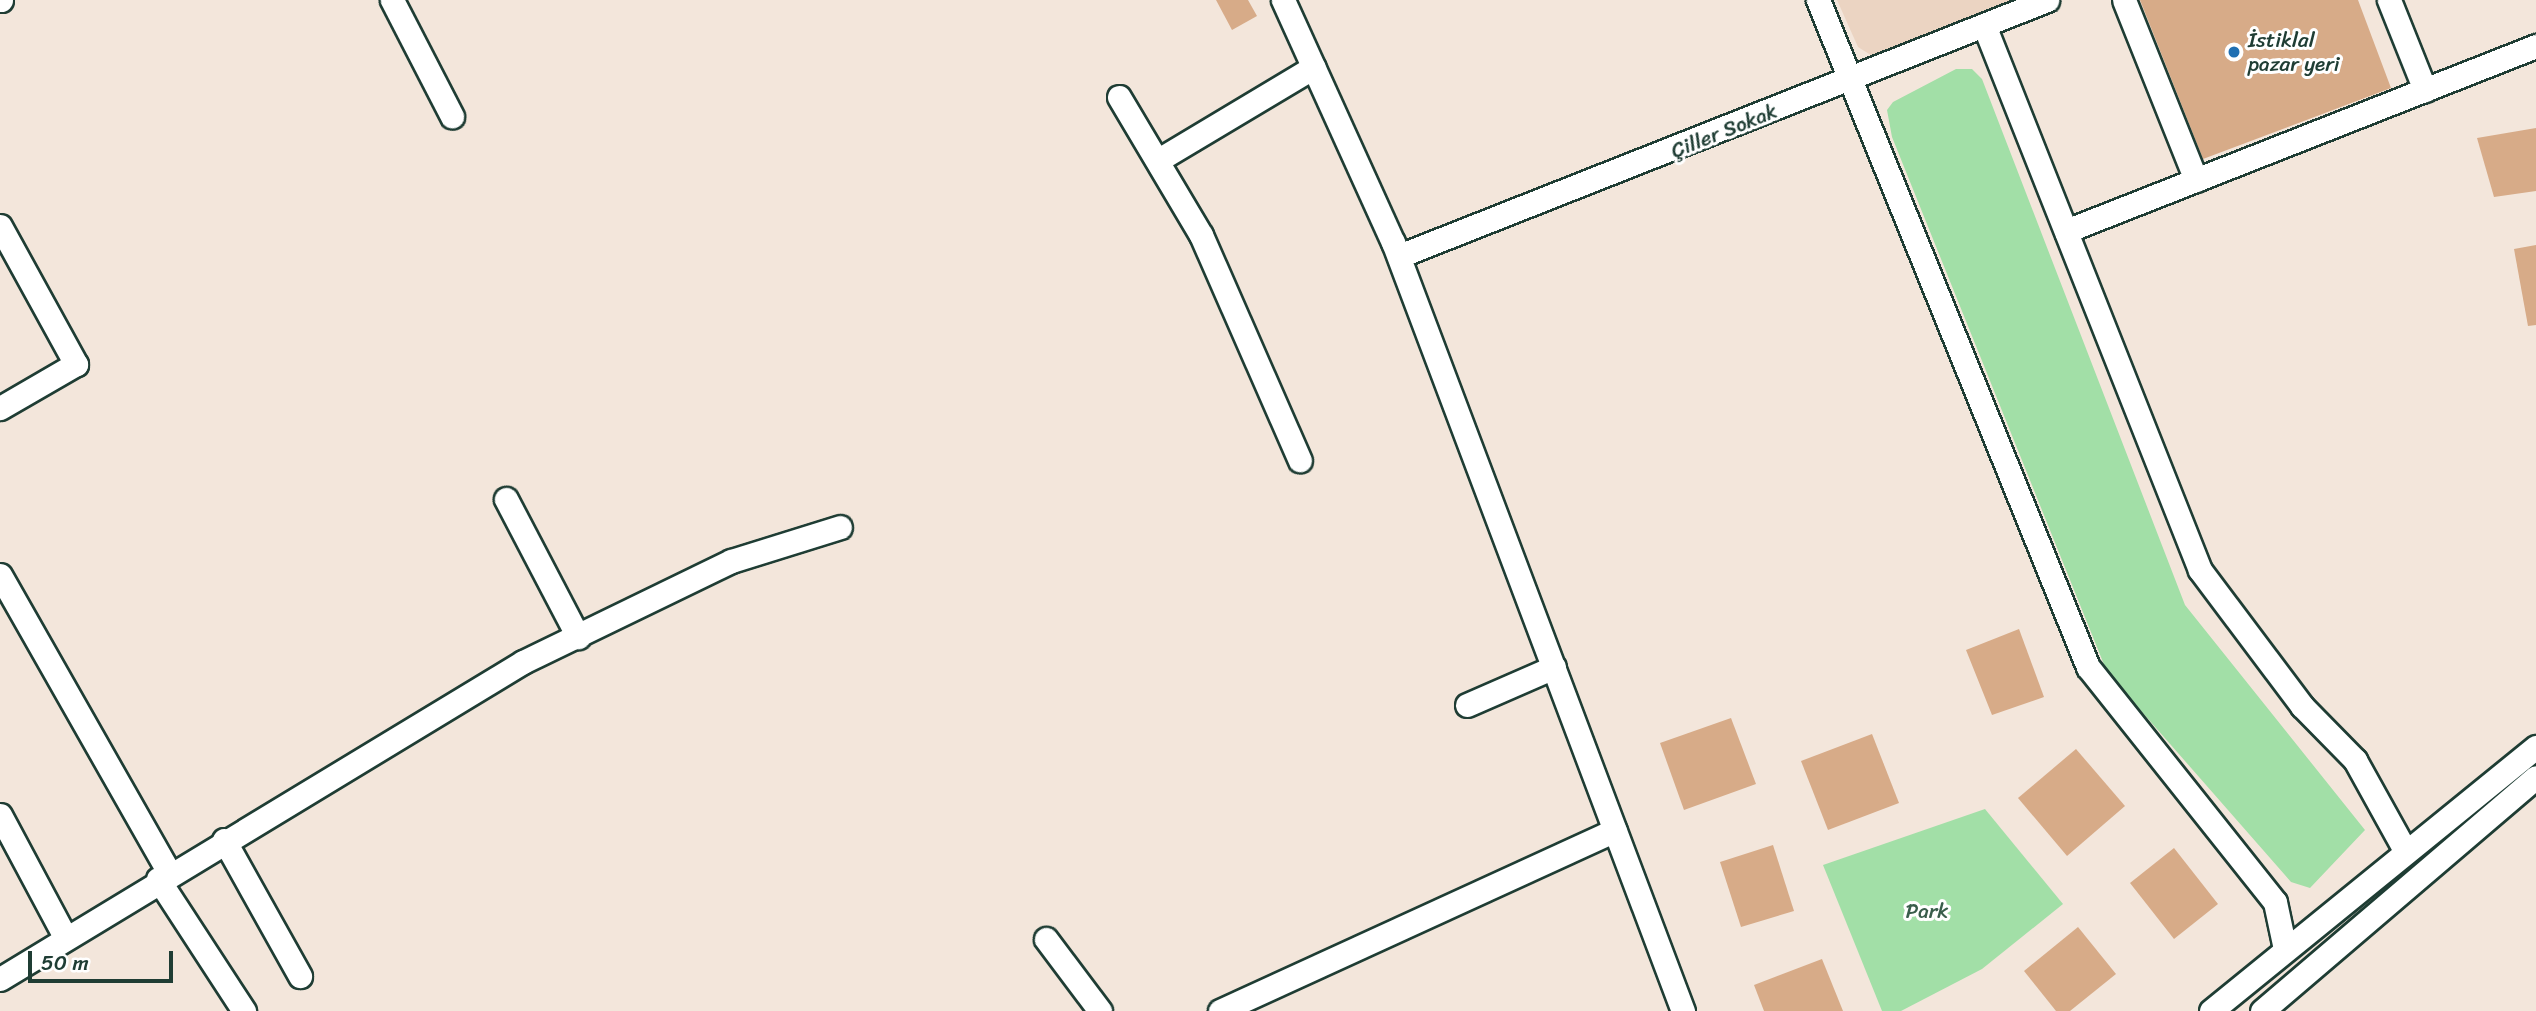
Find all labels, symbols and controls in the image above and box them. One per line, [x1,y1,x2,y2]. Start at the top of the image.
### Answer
place label: İstiklal pazar yeri [2248,27,2340,77]
marker: İstiklal pazar yeri [2226,44,2242,60]
street label: Çiller Sokak [1667,98,1781,164]
park label: Park [1905,898,1949,924]
scale bar [32,937,177,981]
text: 50 m [41,944,89,982]

